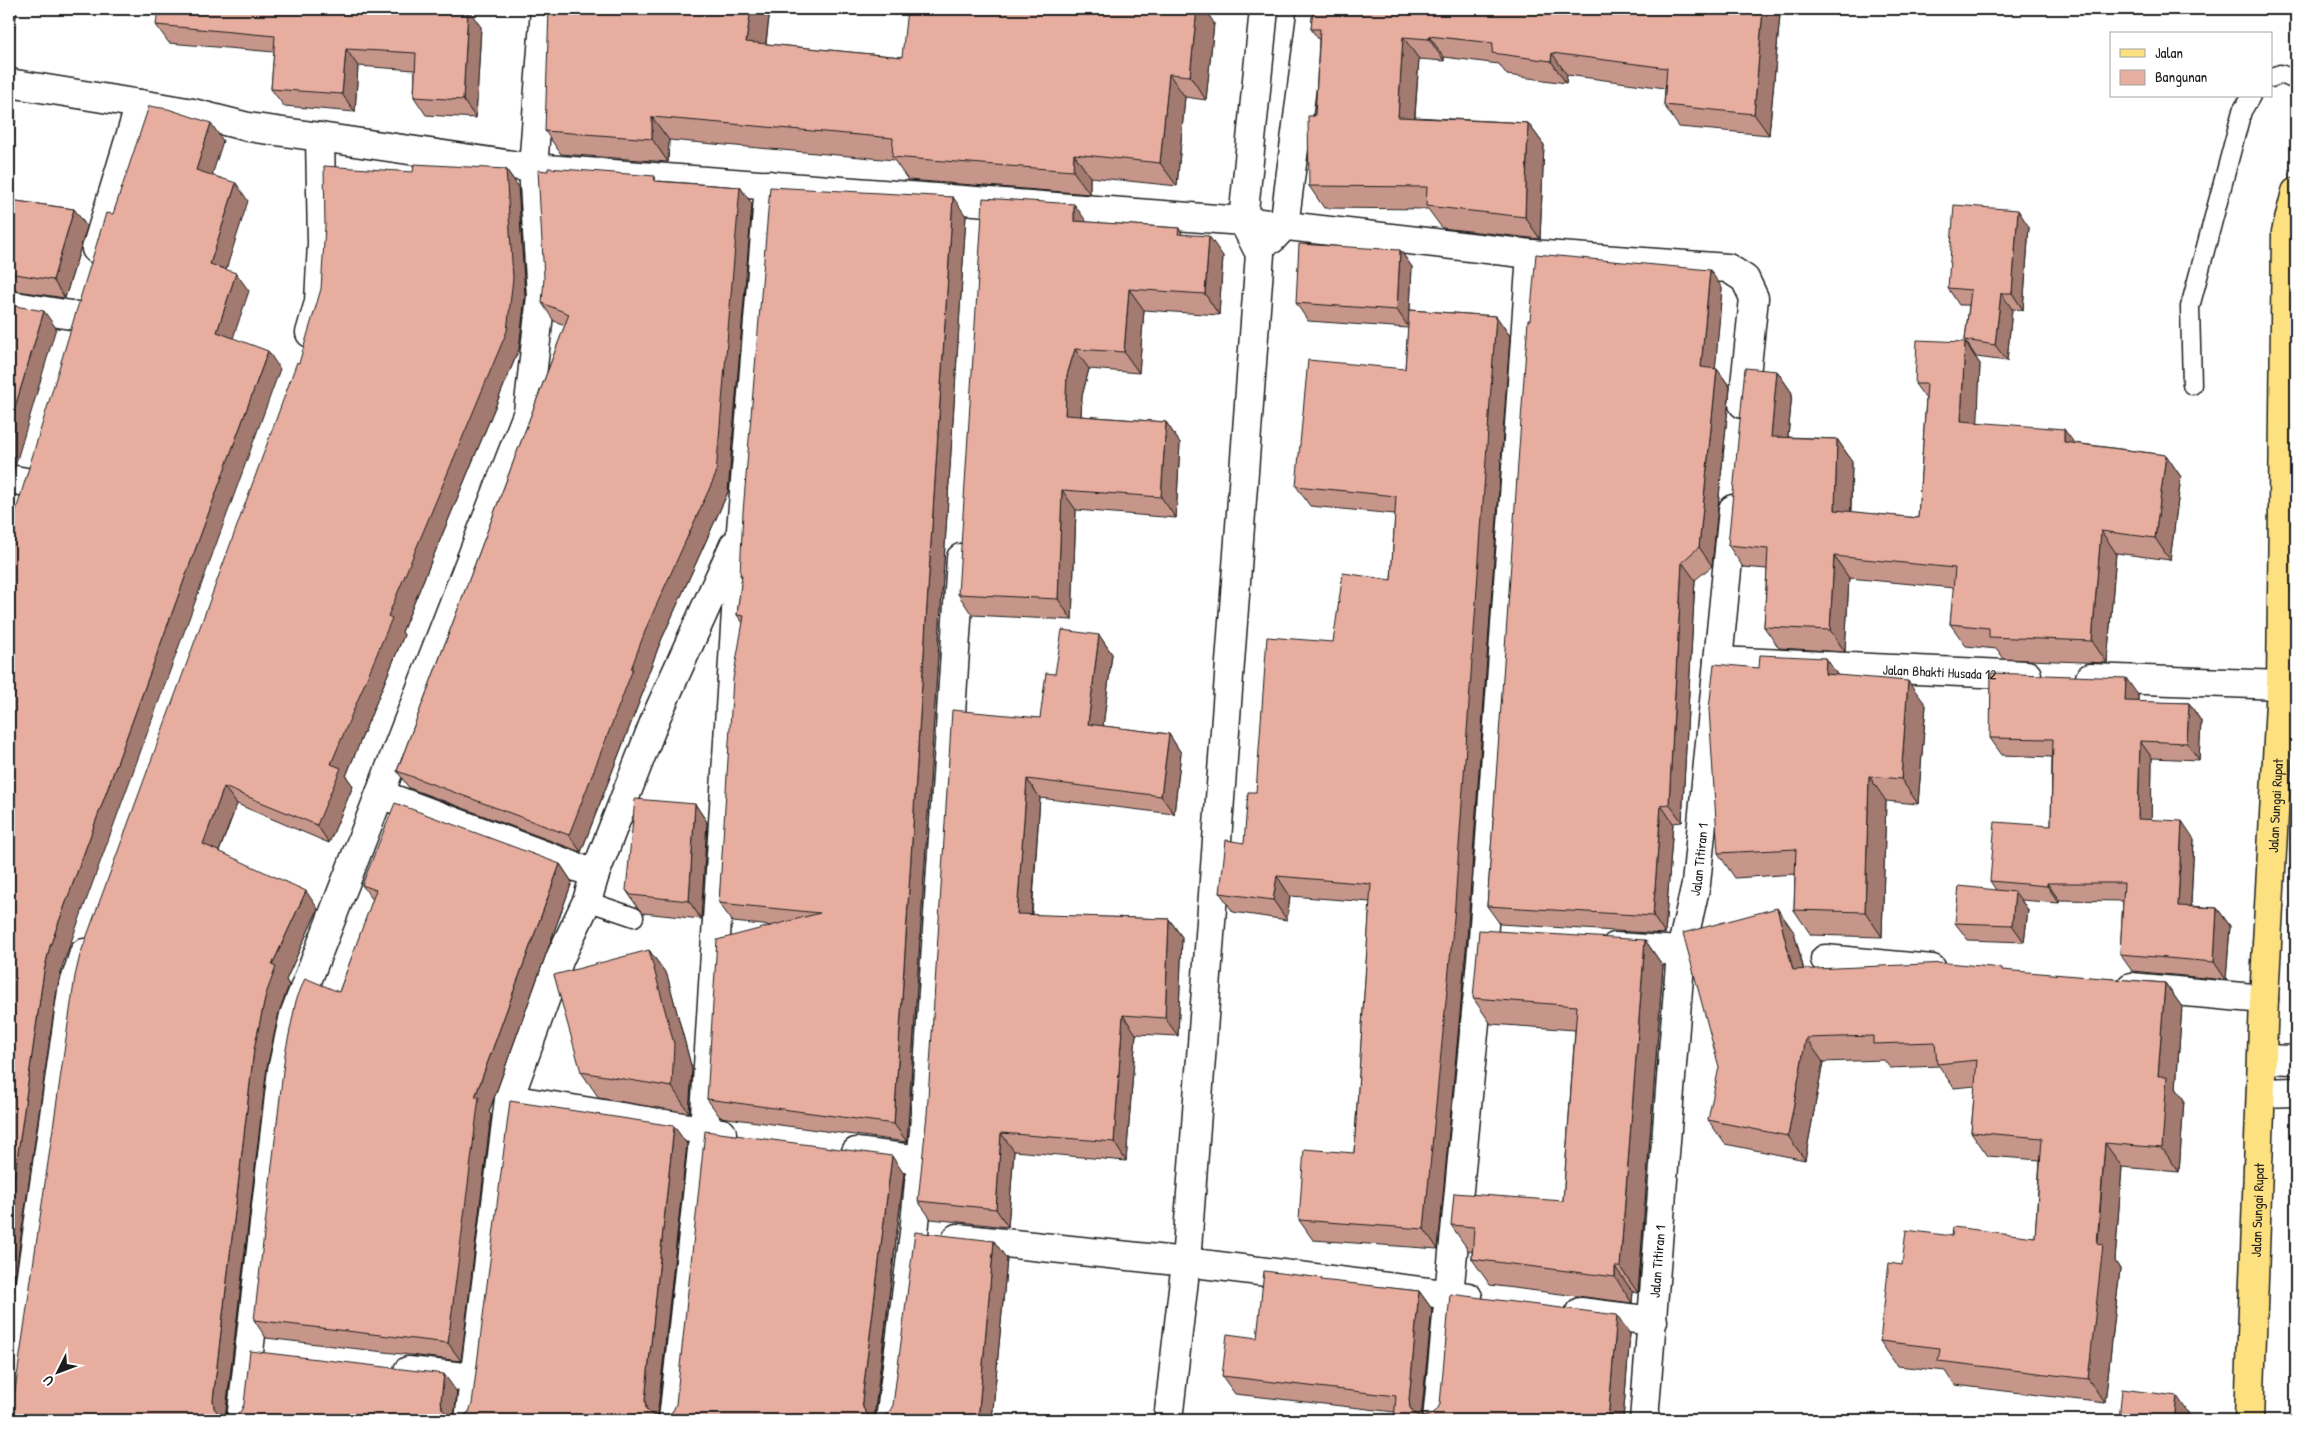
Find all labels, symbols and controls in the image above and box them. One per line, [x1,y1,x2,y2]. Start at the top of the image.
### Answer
legend [2110,32,2272,98]
text: Jalan [2155,42,2183,63]
text: Bangunan [2155,66,2208,87]
street label: Jalan Bhakti Husada 12 [1882,659,1998,683]
street label: Jalan Sungai Rupat [2262,758,2287,853]
street label: Jalan Titiran 1 [1684,822,1711,897]
street label: Jalan Sungai Rupat [2245,1163,2268,1258]
street label: Jalan Titiran 1 [1644,1225,1669,1298]
north arrow [32,1346,82,1396]
text: U [38,1372,58,1390]

